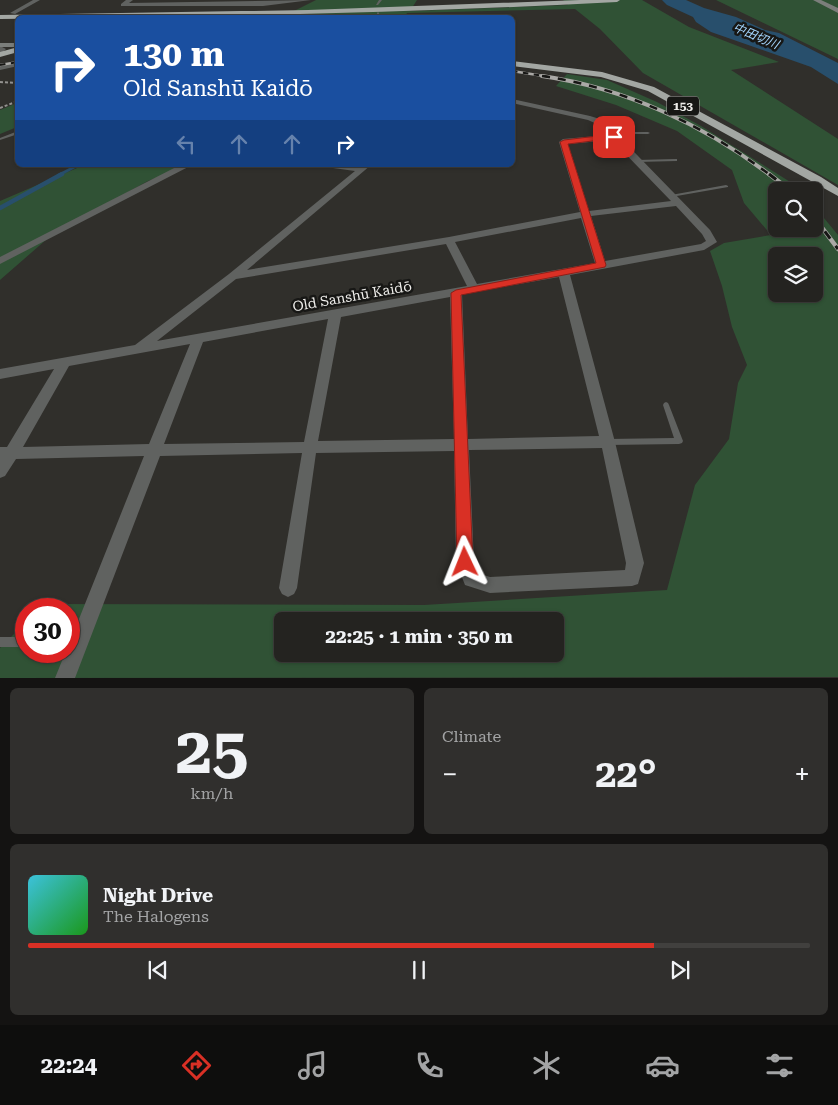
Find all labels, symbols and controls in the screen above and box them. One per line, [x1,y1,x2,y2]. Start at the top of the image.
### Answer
water label: 中田切川 [731,20,783,53]
text: 130 m [123,34,224,75]
icon: right [40,35,105,100]
text: Old Sanshū Kaidō [123,76,313,101]
road number: 153 [667,96,699,115]
pin [593,116,635,158]
icon: arrive [600,123,628,151]
icon: left [172,130,200,158]
icon: ahead [225,130,253,158]
icon: ahead [278,130,306,158]
icon: right [331,130,359,158]
map controls [768,182,823,302]
button: search [768,182,823,237]
button: layers [768,247,823,302]
street label: Old Sanshū Kaidō [291,278,413,314]
position arrow [438,535,490,587]
speed limit sign: 30 [15,598,80,663]
text: 22:25 · 1 min · 350 m [325,625,513,648]
text: 25 [176,713,248,789]
text: Climate [442,727,501,746]
text: 22° [595,752,657,796]
text: − [442,758,458,791]
text: + [794,758,810,791]
text: km/h [191,784,233,803]
text: Night Drive [103,884,213,907]
text: The Halogens [103,907,209,926]
icon: previous [144,956,172,984]
icon: pause [405,956,433,984]
icon: next [666,956,694,984]
icon: directions [179,1048,214,1083]
icon: music [295,1048,330,1083]
icon: phone [412,1048,447,1083]
icon: climate [529,1048,564,1083]
icon: car [645,1048,680,1083]
icon: filters [762,1048,797,1083]
text: 22:24 [41,1053,97,1078]

